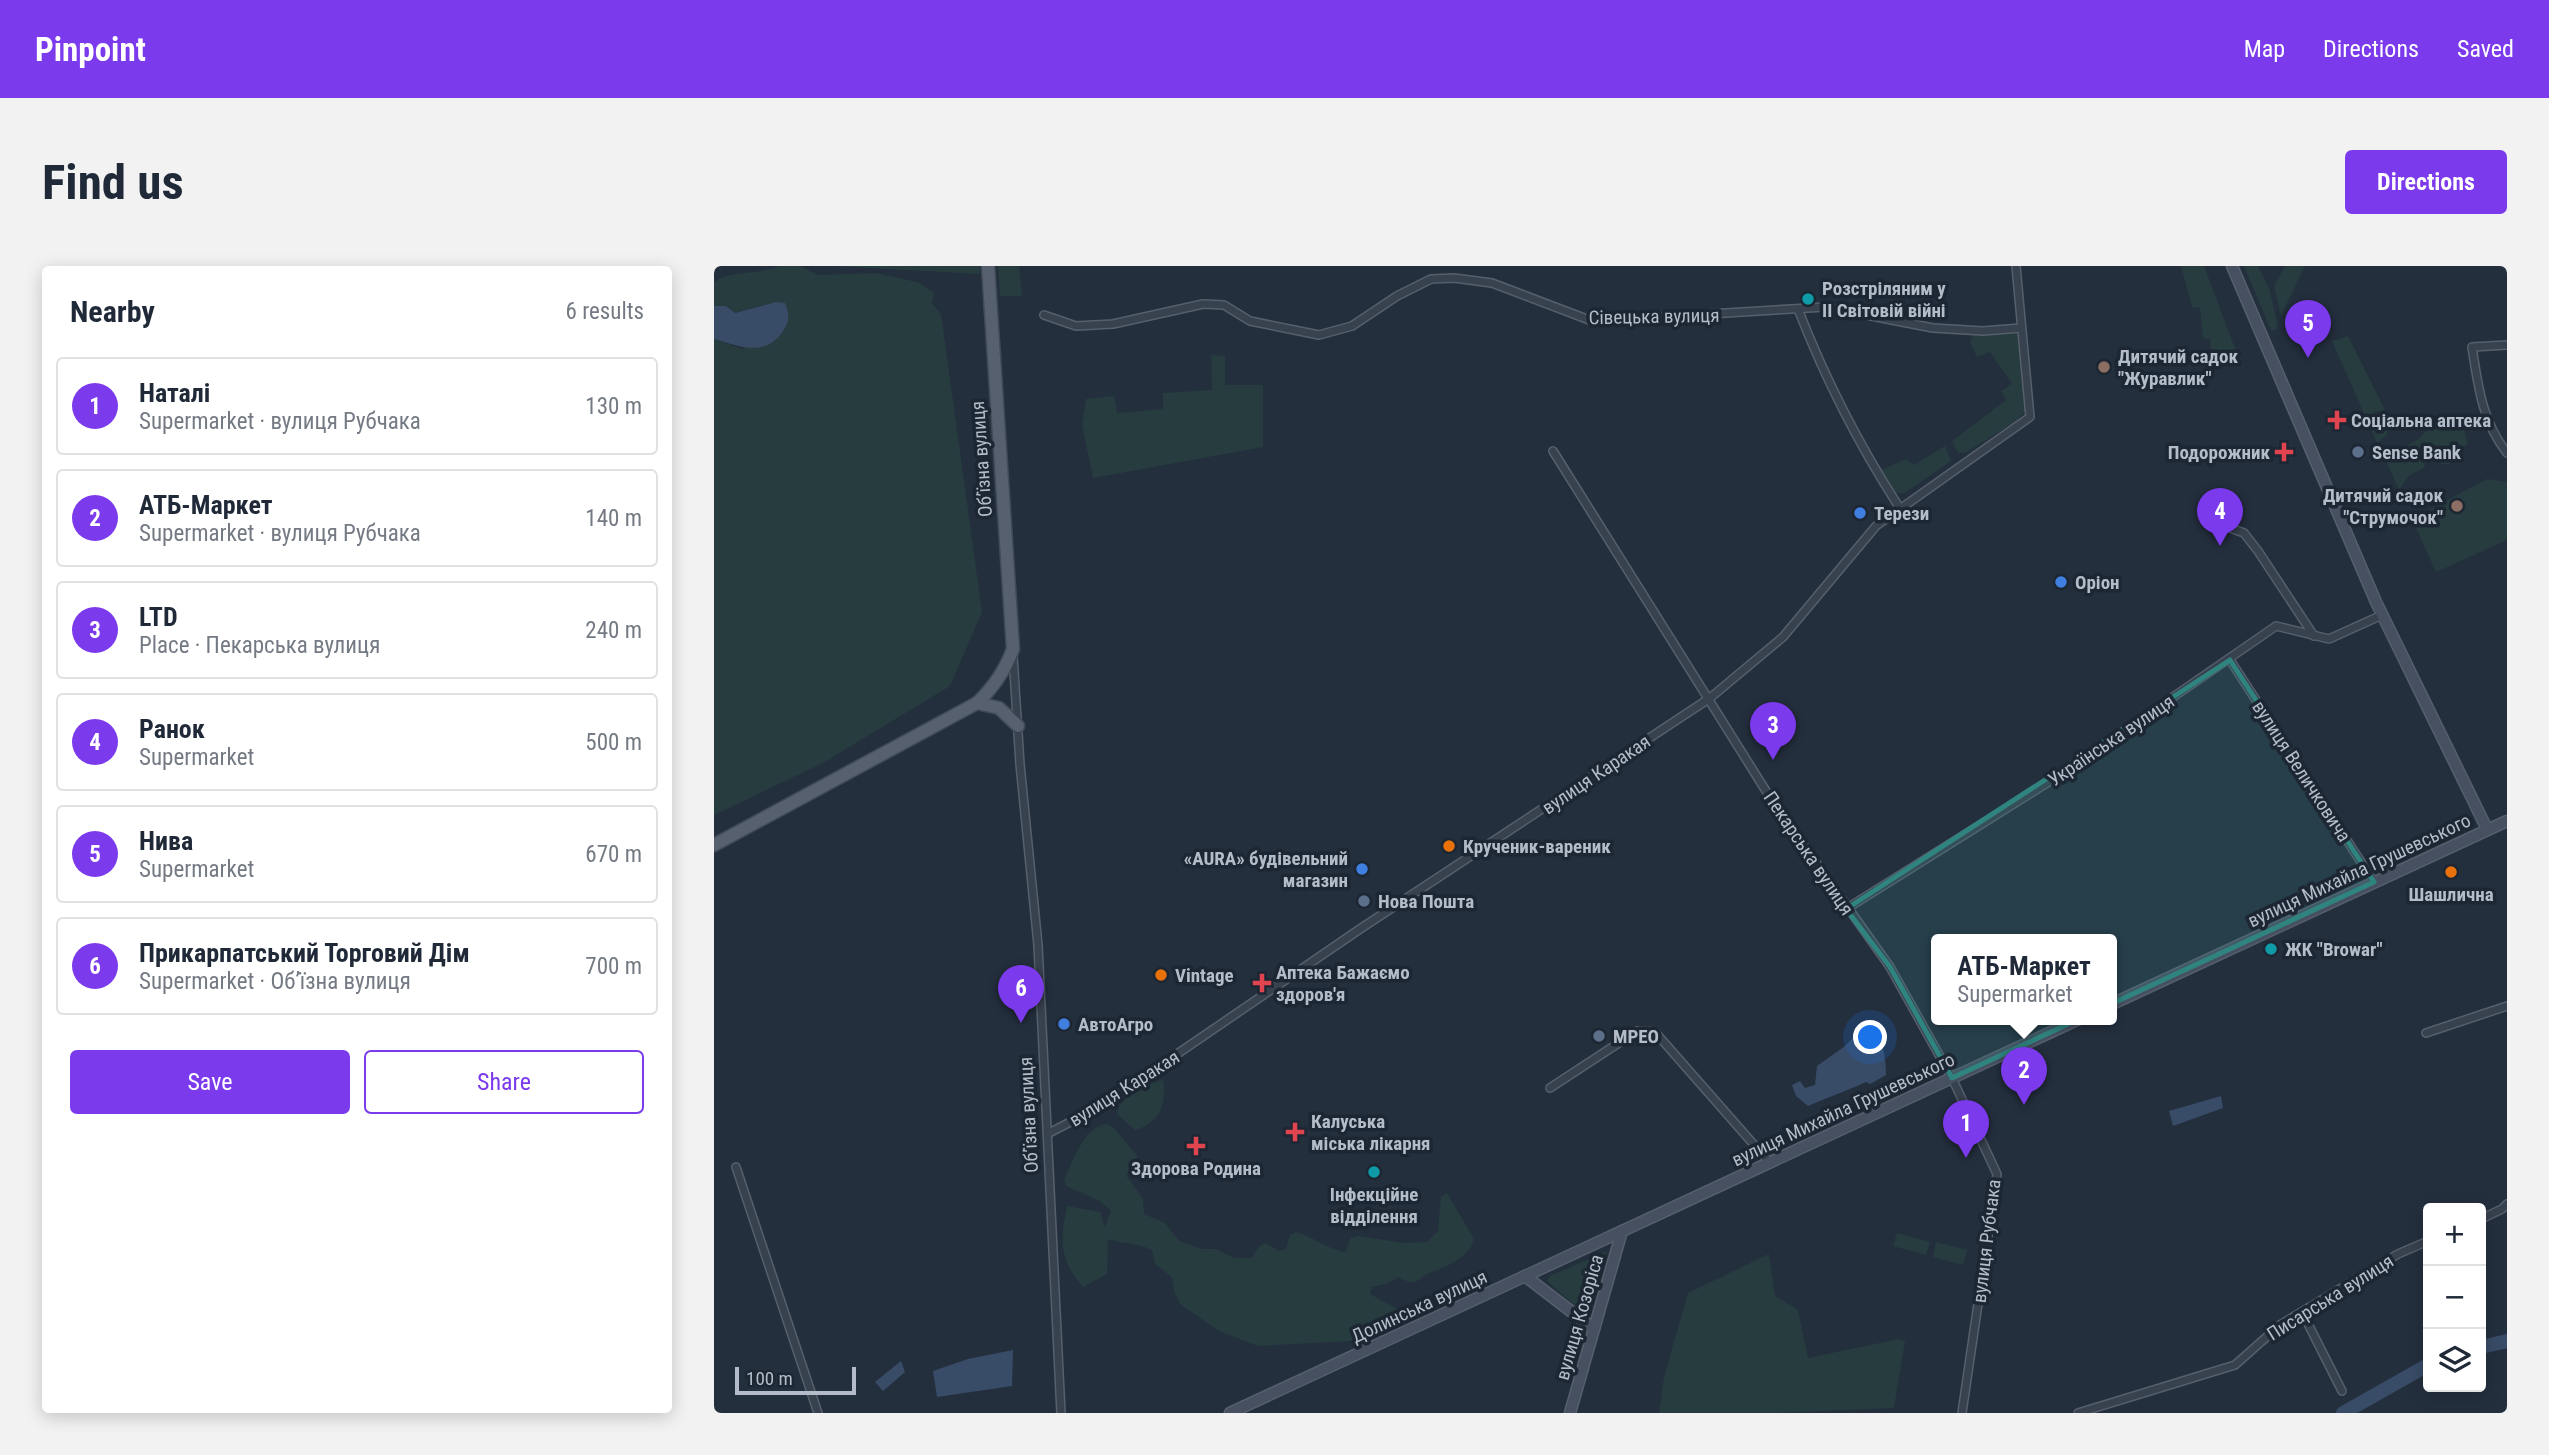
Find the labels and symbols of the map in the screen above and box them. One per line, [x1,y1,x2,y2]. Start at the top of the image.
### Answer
place label: Розстріляним у II Світовій війні [1822,277,1946,322]
marker: Розстріляним у II Світовій війні [1800,291,1816,307]
pin: 5 [2285,300,2331,358]
street label: Сівецька вулиця [1588,304,1720,329]
place label: Дитячий садок "Журавлик" [2118,345,2239,390]
marker: Дитячий садок "Журавлик" [2096,359,2112,375]
street label: Обʼїзна вулиця [966,400,997,518]
place label: Соціальна аптека [2351,409,2491,432]
marker: Соціальна аптека [2329,412,2345,428]
place label: Подорожник [2168,441,2270,464]
place label: Sense Bank [2372,441,2462,464]
marker: Подорожник [2276,444,2292,460]
marker: Sense Bank [2350,444,2366,460]
place label: Дитячий садок "Струмочок" [2323,484,2443,529]
pin: 4 [2197,488,2243,546]
marker: Дитячий садок "Струмочок" [2449,498,2465,514]
place label: Терези [1874,502,1929,525]
marker: Терези [1852,505,1868,521]
place label: Оріон [2075,571,2120,594]
marker: Оріон [2053,574,2069,590]
street label: Українська вулиця [2044,690,2179,791]
street label: вулиця Величковича [2247,696,2356,846]
pin: 3 [1750,702,1796,760]
street label: вулиця Каракая [1538,730,1655,819]
street label: Пекарська вулиця [1759,787,1858,920]
street label: вулиця Михайла Грушевського [2244,809,2474,932]
place label: Крученик-вареник [1463,835,1611,858]
marker: Крученик-вареник [1441,838,1457,854]
place label: «AURA» будівельний магазин [1184,847,1348,892]
marker: «AURA» будівельний магазин [1354,861,1370,877]
marker: Шашлична [2443,864,2459,880]
place label: Шашлична [2408,883,2494,906]
place label: Нова Пошта [1378,890,1474,913]
marker: Нова Пошта [1356,893,1372,909]
place label: ЖК "Browar" [2285,938,2383,961]
marker: ЖК "Browar" [2263,941,2279,957]
place label: Аптека Бажаємо здоров'я [1276,961,1410,1006]
place label: Vintage [1175,964,1234,987]
pin: 6 [998,965,1044,1023]
marker: Vintage [1153,967,1169,983]
marker: Аптека Бажаємо здоров'я [1254,975,1270,991]
place label: АвтоАгро [1078,1013,1153,1036]
marker: АвтоАгро [1056,1016,1072,1032]
your location [1853,1020,1887,1054]
place label: МРЕО [1613,1025,1659,1048]
marker: МРЕО [1591,1028,1607,1044]
street label: вулиця Каракая [1065,1045,1184,1131]
pin: 2 [2001,1047,2047,1105]
street label: вулиця Михайла Грушевського [1728,1048,1958,1171]
street label: Обʼїзна вулиця [1014,1056,1043,1174]
pin: 1 [1943,1100,1989,1158]
place label: Калуська міська лікарня [1311,1110,1431,1155]
marker: Калуська міська лікарня [1285,1122,1305,1142]
marker: Здорова Родина [1188,1138,1204,1154]
place label: Здорова Родина [1131,1157,1261,1180]
marker: Інфекційне відділення [1366,1164,1382,1180]
street label: вулиця Рубчака [1968,1178,2005,1304]
place label: Інфекційне відділення [1330,1183,1418,1228]
street label: Писарська вулиця [2263,1249,2398,1346]
street label: вулиця Козоріса [1551,1252,1608,1383]
street label: Долинська вулиця [1348,1265,1491,1348]
scale bar [735,1364,856,1396]

